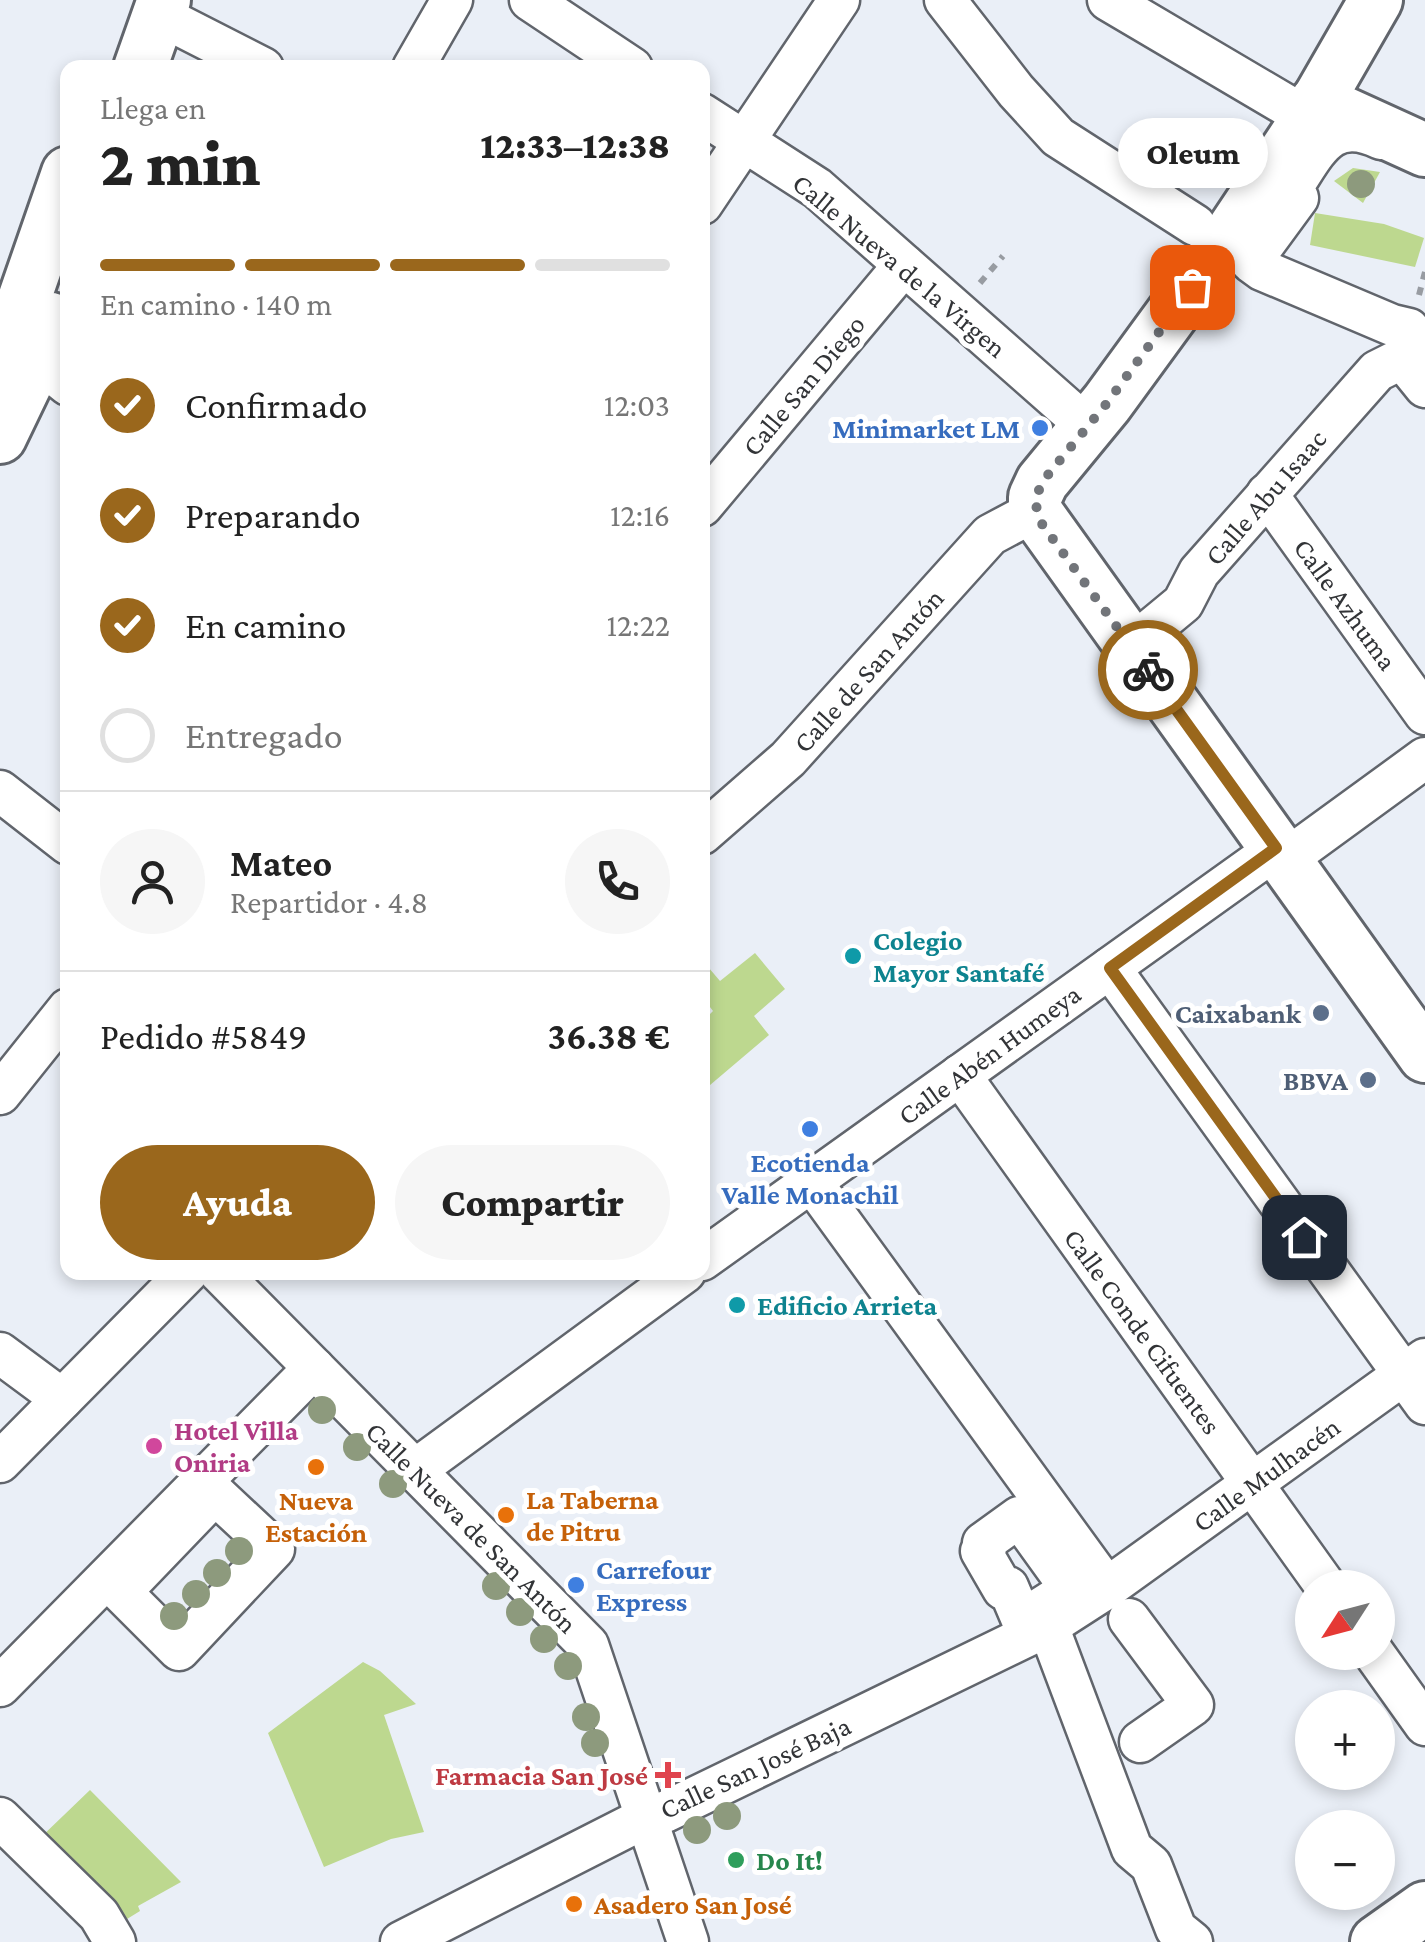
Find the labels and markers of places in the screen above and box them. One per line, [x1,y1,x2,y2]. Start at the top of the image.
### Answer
callout: Oleum [1117,117,1267,187]
pin [1150,245,1235,330]
place label: Minimarket LM [832,413,1020,444]
marker: Minimarket LM [1029,417,1051,439]
place label: Colegio Mayor Santafé [873,925,1044,988]
marker: Colegio Mayor Santafé [842,945,864,967]
place label: Caixabank [1175,998,1302,1029]
marker: Caixabank [1310,1002,1332,1024]
place label: BBVA [1283,1065,1348,1096]
marker: BBVA [1357,1069,1379,1091]
marker: Ecotienda Valle Monachil [799,1118,821,1140]
place label: Ecotienda Valle Monachil [720,1147,899,1210]
pin [1262,1195,1347,1280]
place label: Edificio Arrieta [757,1290,937,1321]
marker: Edificio Arrieta [726,1294,748,1316]
place label: Hotel Villa Oniria [174,1415,299,1478]
marker: Hotel Villa Oniria [143,1435,165,1457]
marker: Nueva Estación [305,1456,327,1478]
place label: La Taberna de Pitru [526,1484,659,1547]
place label: Nueva Estación [265,1485,367,1548]
marker: La Taberna de Pitru [495,1504,517,1526]
place label: Carrefour Express [596,1554,712,1617]
marker: Carrefour Express [565,1574,587,1596]
place label: Farmacia San José [435,1760,648,1791]
marker: Farmacia San José [657,1764,679,1786]
place label: Do It! [756,1845,823,1876]
marker: Do It! [725,1849,747,1871]
place label: Asadero San José [593,1889,792,1920]
marker: Asadero San José [563,1893,585,1915]

